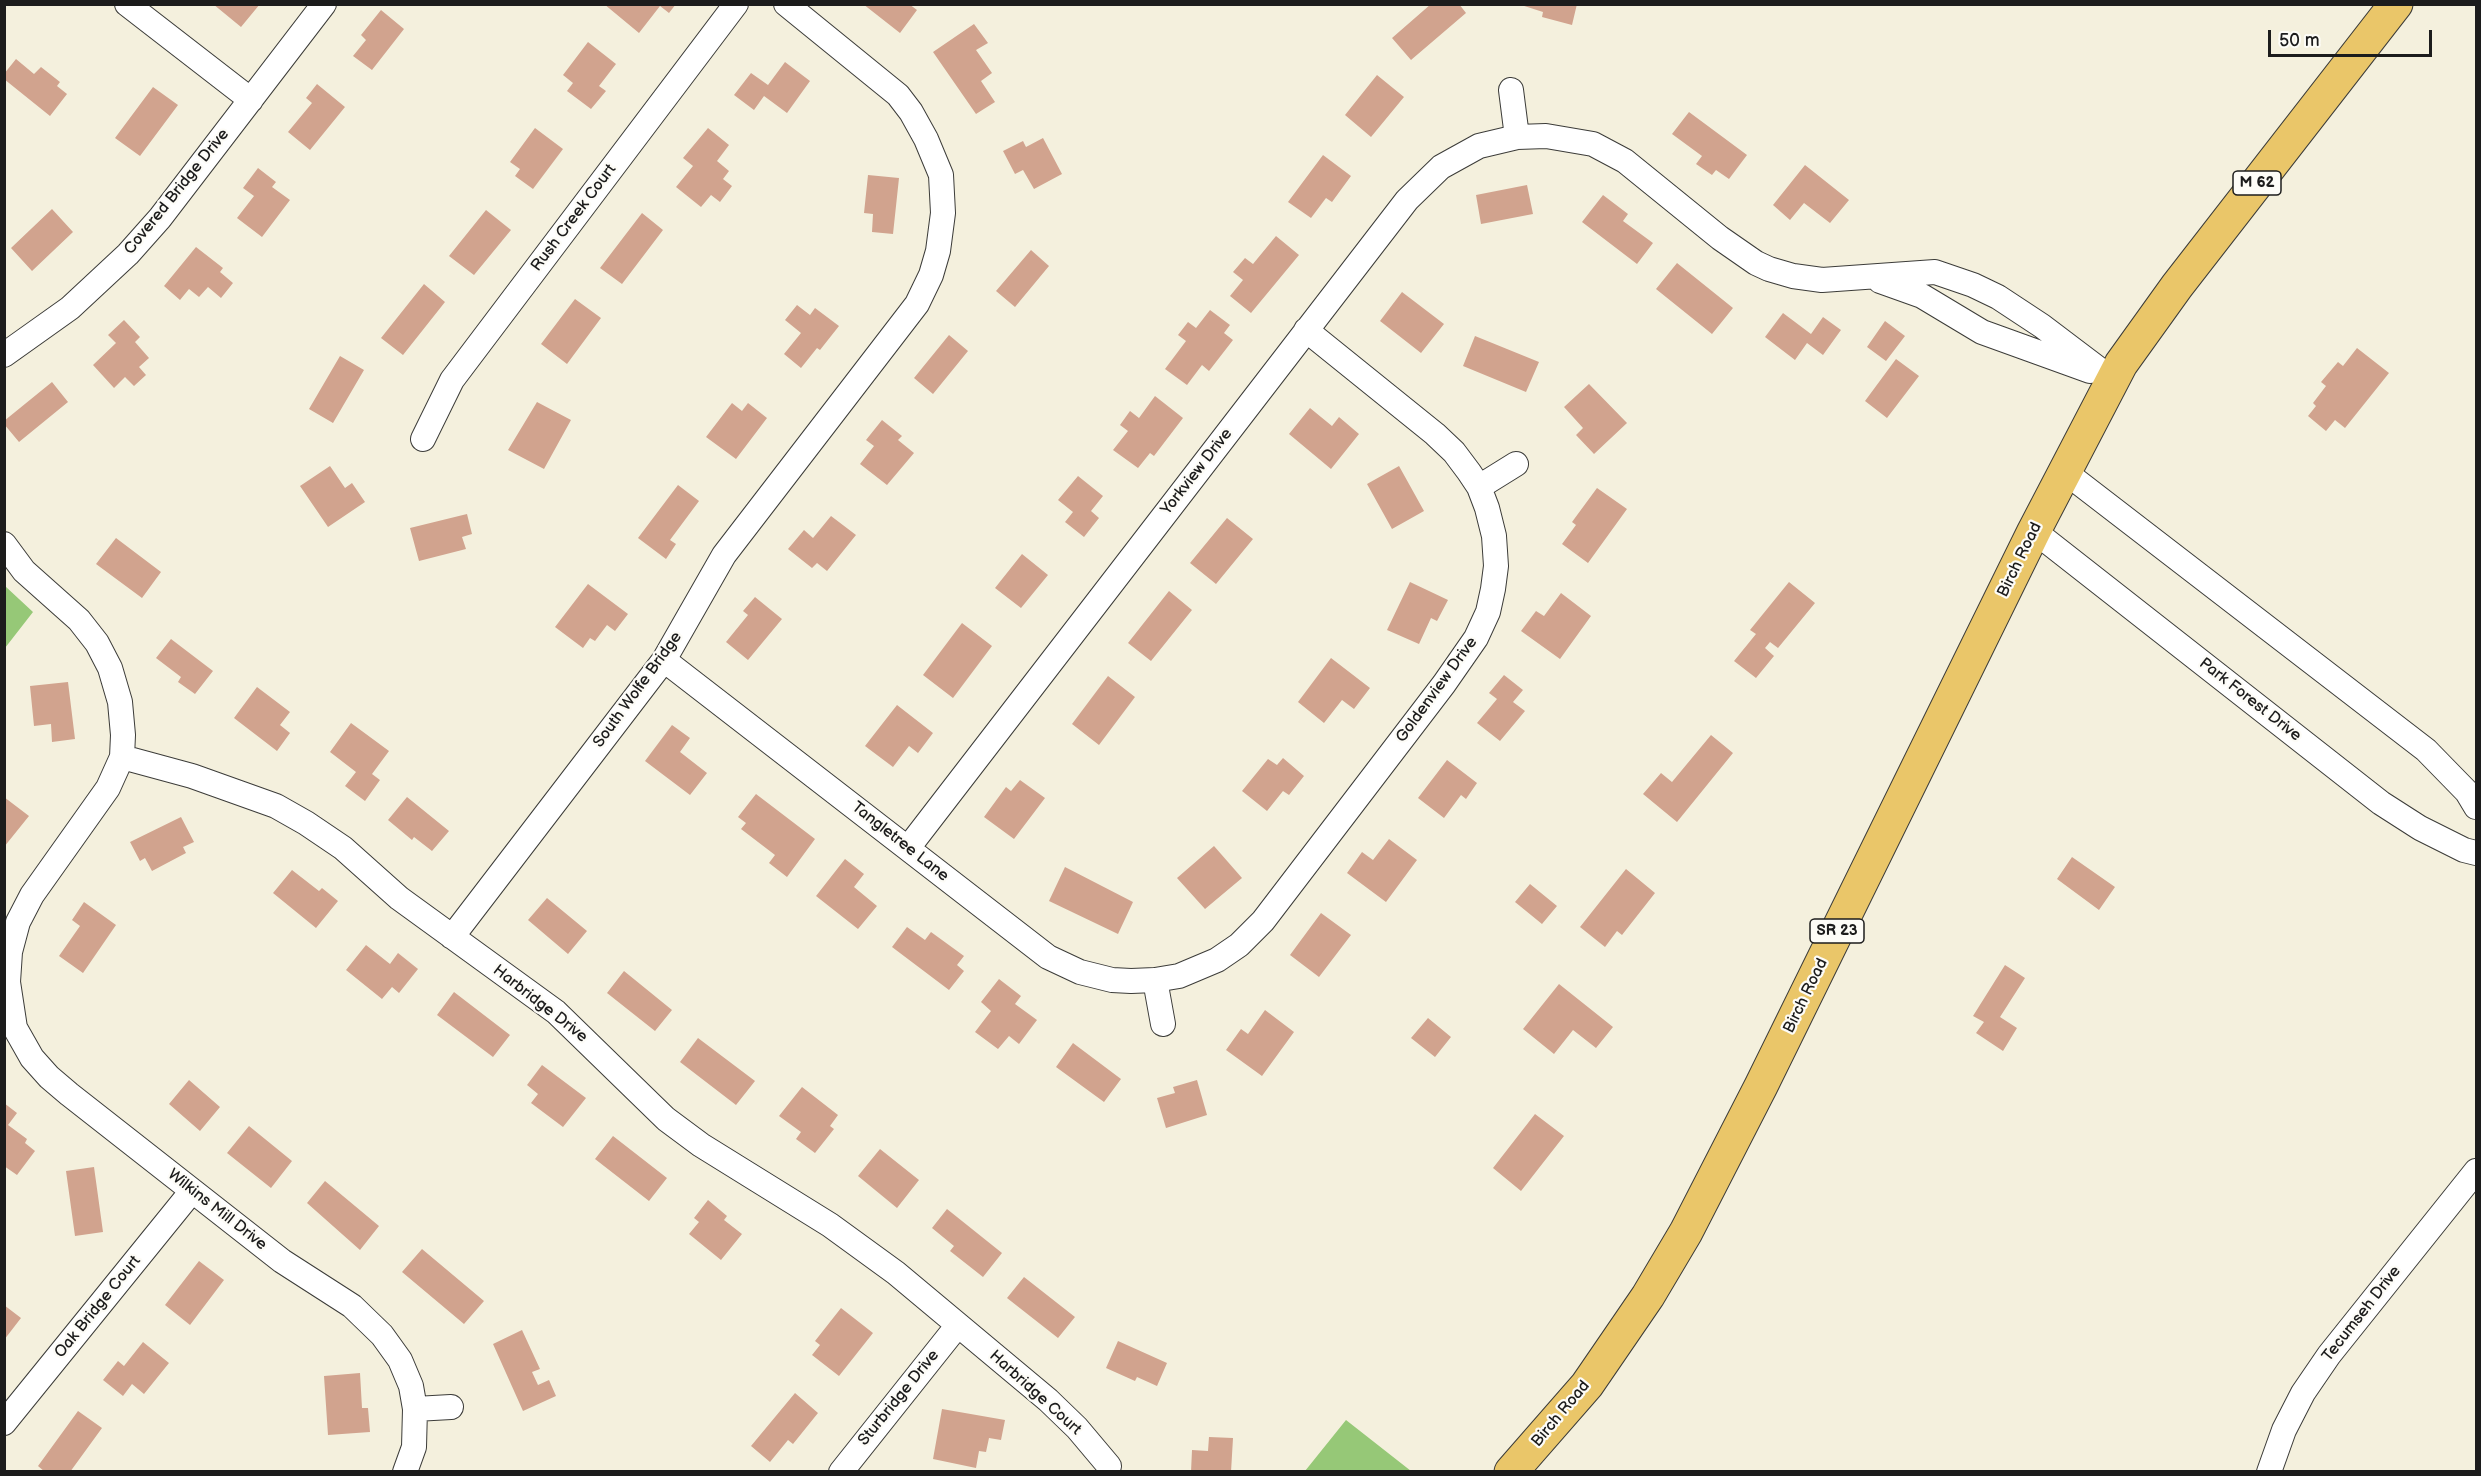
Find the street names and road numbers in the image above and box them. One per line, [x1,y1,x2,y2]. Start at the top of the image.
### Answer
street label: Covered Bridge Drive [120,125,234,259]
street label: Rush Creek Court [527,161,621,275]
road number: M 62 [2233,171,2281,195]
street label: Yorkview Drive [1157,425,1237,519]
street label: Birch Road [1994,520,2046,600]
street label: South Wolfe Bridge [590,628,686,752]
street label: Goldenview Drive [1392,633,1482,747]
street label: Park Forest Drive [2195,654,2305,746]
street label: Tangletree Lane [848,798,952,886]
road number: SR 23 [1810,919,1864,943]
street label: Birch Road [1780,956,1832,1036]
street label: Harbridge Drive [489,961,591,1047]
street label: Wilkins Mill Drive [164,1165,270,1255]
street label: Oak Bridge Court [51,1252,145,1362]
street label: Tecumseh Drive [2319,1262,2405,1366]
street label: Sturbridge Drive [855,1346,943,1450]
street label: Harbridge Court [985,1347,1085,1439]
street label: Birch Road [1528,1377,1594,1451]

